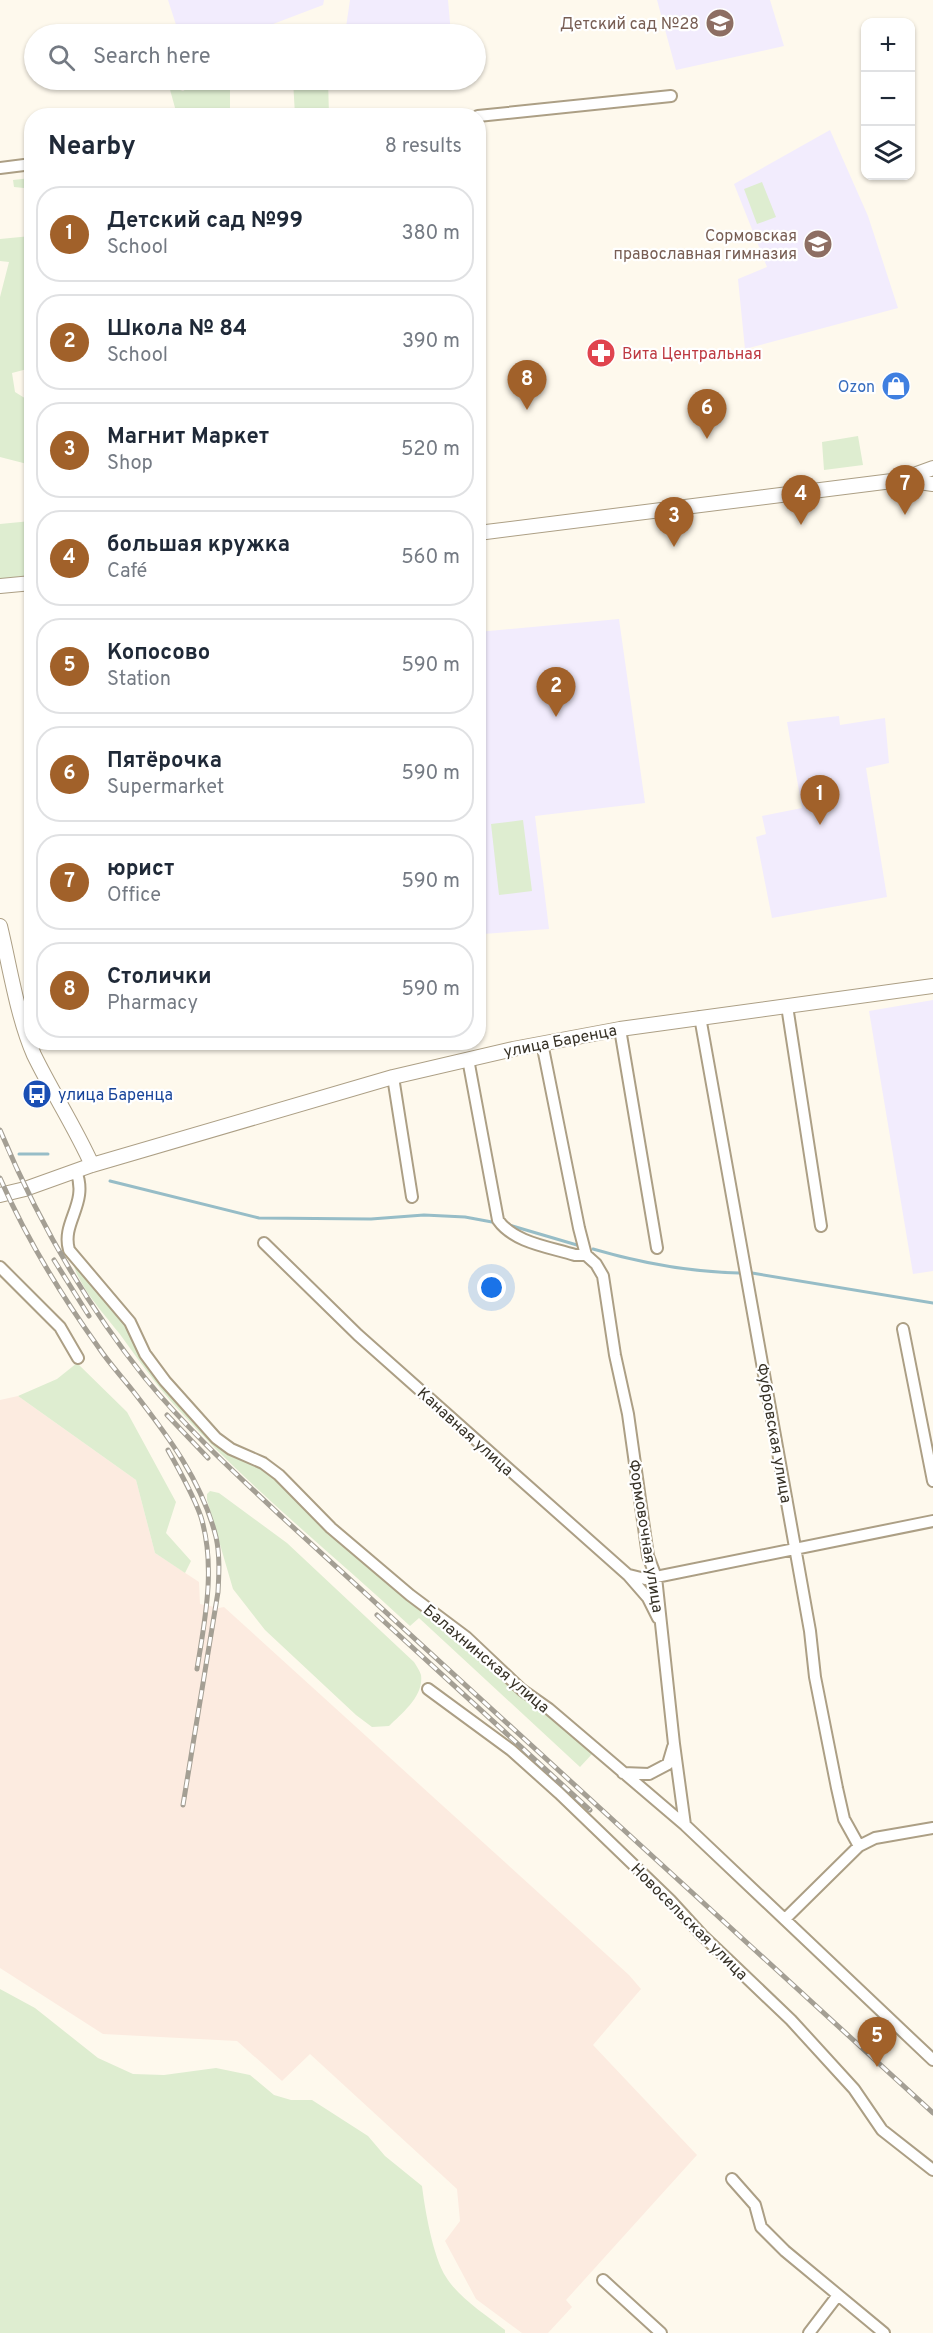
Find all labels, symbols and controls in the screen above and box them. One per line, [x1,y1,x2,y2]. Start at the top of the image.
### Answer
school or university icon: Детский сад №28 [704,7,736,39]
place label: Детский сад №28 [560,15,699,35]
map controls [861,18,915,180]
button: + [861,18,915,72]
search box [24,24,486,90]
icon: search [45,41,78,74]
text: Search here [93,44,211,71]
button: − [861,72,915,126]
button: layers [861,126,915,180]
text: Nearby [48,131,136,164]
text: 8 results [385,134,462,160]
text: Детский сад №99 [107,208,303,235]
text: 1 [66,221,74,247]
text: 380 m [401,221,460,247]
place label: Сормовская православная гимназия [614,227,797,265]
school or university icon: Сормовская православная гимназия [802,228,834,260]
text: School [107,235,168,261]
text: Школа № 84 [107,316,247,343]
text: 2 [63,329,76,355]
text: 390 m [402,329,460,355]
pharmacy icon: Вита Центральная [585,337,617,369]
text: School [107,343,168,369]
place label: Вита Центральная [622,345,762,365]
pin: 8 [508,360,546,410]
shop icon: Ozon [880,370,912,402]
place label: Ozon [838,378,875,398]
pin: 6 [688,390,726,439]
text: Магнит Маркет [107,424,269,451]
text: 3 [64,437,76,463]
text: 520 m [401,437,460,463]
text: Shop [107,451,153,477]
pin: 7 [886,466,924,515]
pin: 4 [782,476,820,525]
pin: 3 [654,498,694,547]
text: большая кружка [107,532,290,559]
text: 4 [63,545,76,571]
text: 560 m [401,545,460,571]
text: Café [107,559,147,585]
text: Копосово [107,640,210,667]
text: 5 [63,653,76,679]
text: 590 m [402,653,460,679]
text: Station [107,667,171,693]
pin: 2 [536,668,576,717]
text: Пятёрочка [107,748,222,775]
text: 6 [63,761,76,787]
text: 590 m [402,761,460,787]
text: Supermarket [107,775,224,801]
pin: 1 [800,776,840,825]
text: юрист [107,856,174,883]
text: 7 [64,869,75,895]
text: 590 m [402,869,460,895]
text: Office [107,883,161,909]
text: Столички [107,964,212,991]
text: 8 [63,977,76,1003]
text: 590 m [402,977,460,1003]
text: Pharmacy [107,991,198,1017]
street label: улица Баренца [502,1021,619,1063]
bus stop icon: улица Баренца [21,1078,53,1110]
place label: улица Баренца [58,1086,173,1106]
your location [477,1273,506,1302]
street label: Фубровская улица [751,1362,795,1505]
street label: Канавная улица [412,1384,517,1481]
street label: Формовочная улица [623,1458,667,1614]
street label: Балахнинская улица [418,1601,553,1718]
street label: Новосельская улица [626,1860,751,1985]
pin: 5 [858,2018,896,2067]

